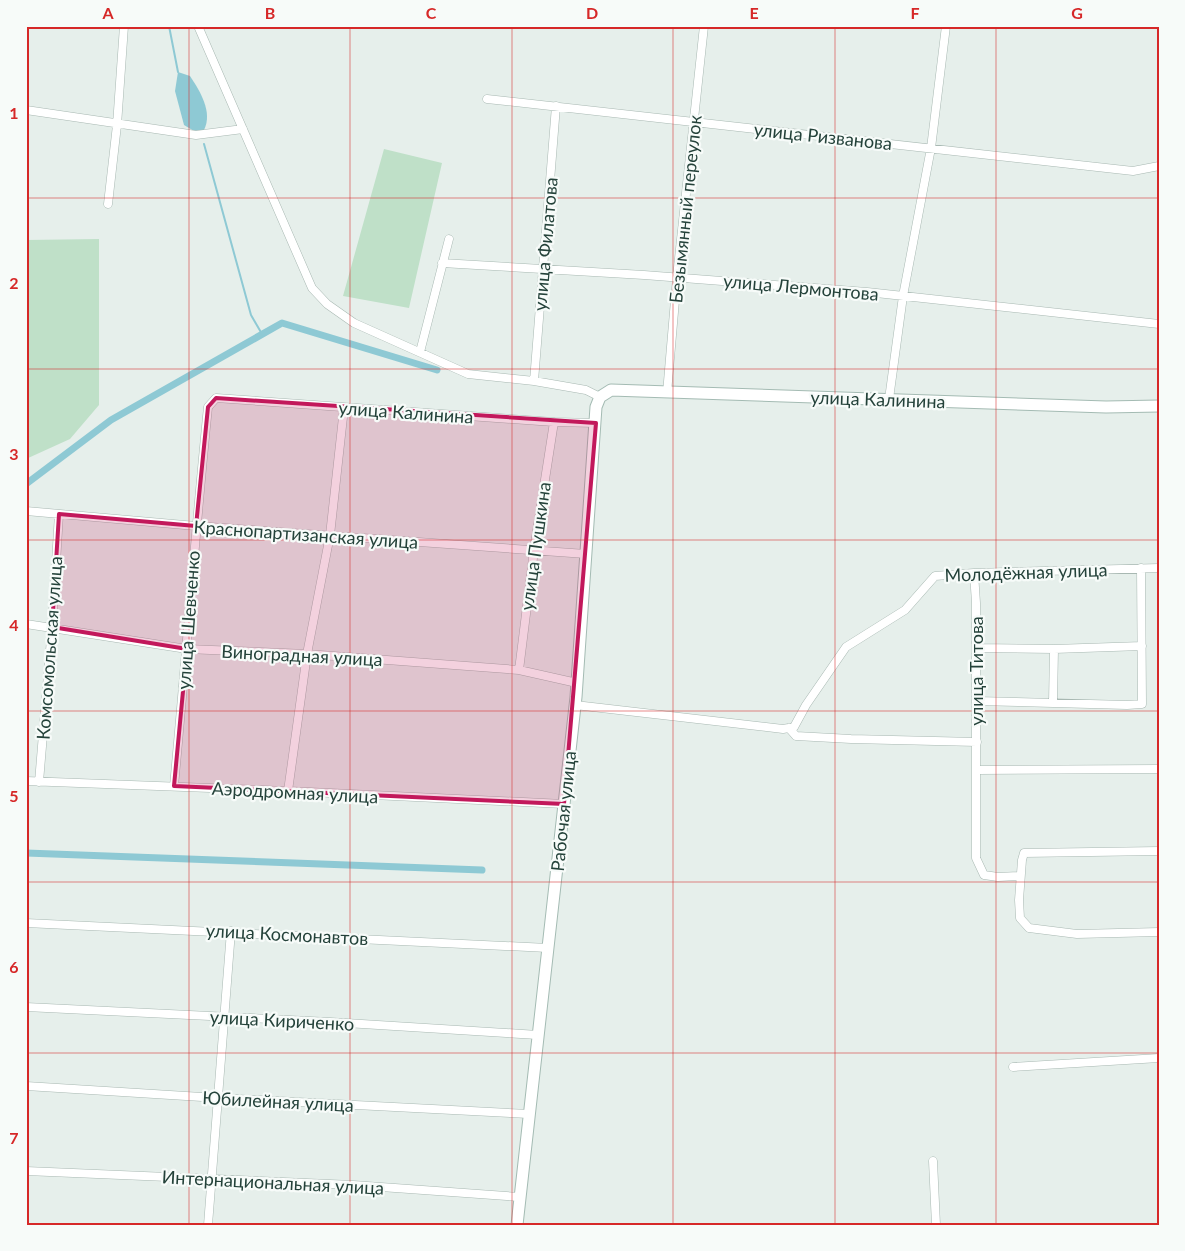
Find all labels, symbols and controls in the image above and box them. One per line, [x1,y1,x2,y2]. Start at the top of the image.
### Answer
text: A [101,3,114,22]
text: B [265,3,275,22]
text: C [426,3,437,22]
text: D [586,3,598,22]
text: E [749,3,759,22]
text: F [910,3,920,22]
text: G [1071,3,1083,22]
text: 1 [9,103,19,122]
street label: Безымянный переулок [664,113,706,304]
street label: улица Ризванова [753,118,893,154]
street label: улица Филатова [528,176,562,312]
street label: улица Лермонтова [722,269,880,305]
text: 2 [9,273,19,292]
street label: улица Калинина [810,386,946,412]
street label: улица Калинина [338,396,474,428]
text: 3 [9,444,19,463]
street label: улица Пушкина [515,480,555,612]
street label: Краснопартизанская улица [193,515,419,553]
street label: улица Шевченко [172,550,204,690]
street label: Комсомольская улица [32,555,66,741]
street label: Молодёжная улица [944,558,1108,586]
text: 4 [9,615,19,634]
street label: улица Титова [965,616,987,726]
street label: Виноградная улица [221,640,383,670]
street label: Рабочая улица [546,750,580,872]
street label: Аэродромная улица [211,777,379,807]
text: 5 [9,786,19,805]
street label: улица Космонавтов [205,919,369,949]
text: 6 [9,957,19,976]
street label: улица Кириченко [209,1005,355,1035]
street label: Юбилейная улица [202,1086,354,1116]
text: 7 [9,1128,19,1147]
street label: Интернациональная улица [161,1165,385,1199]

